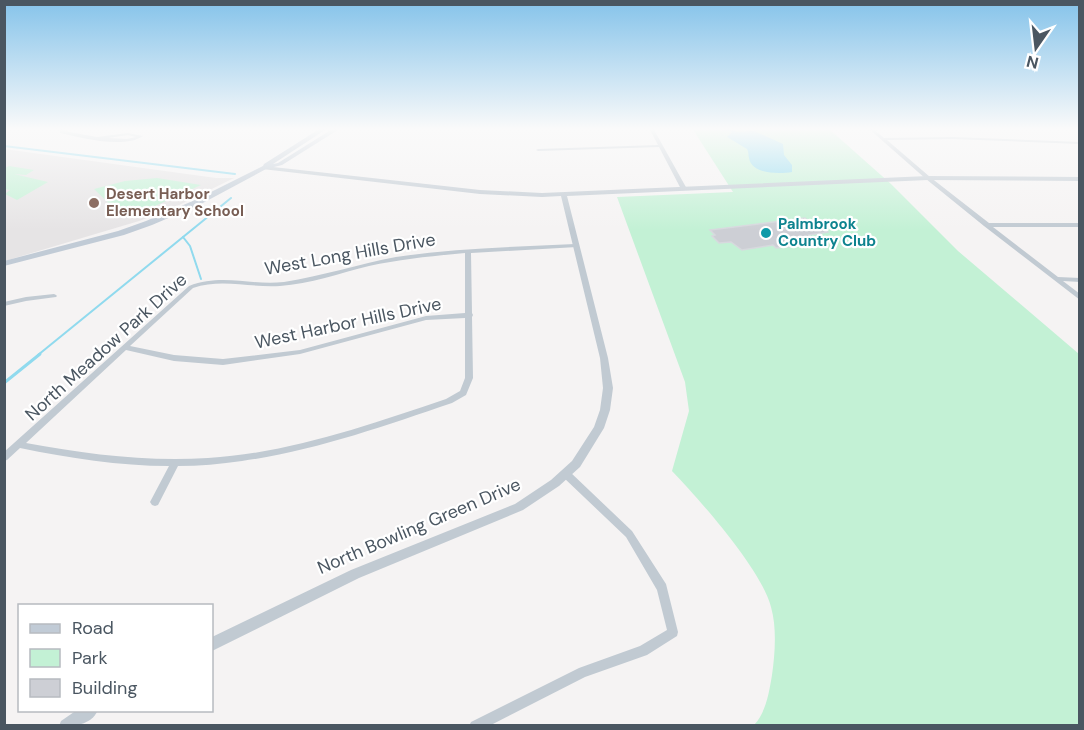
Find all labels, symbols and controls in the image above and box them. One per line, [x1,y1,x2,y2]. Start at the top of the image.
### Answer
north arrow [1006,18,1066,78]
text: N [1024,50,1041,74]
place label: Desert Harbor Elementary School [106,184,244,221]
marker: Desert Harbor Elementary School [87,196,101,210]
place label: Palmbrook Country Club [778,214,876,251]
marker: Palmbrook Country Club [759,226,773,240]
street label: West Long Hills Drive [263,227,437,281]
street label: North Meadow Park Drive [20,268,192,426]
street label: West Harbor Hills Drive [252,291,444,355]
street label: North Bowling Green Drive [314,472,524,580]
legend [18,604,213,712]
text: Road [72,616,114,640]
text: Park [72,646,108,670]
text: Building [72,676,137,700]

